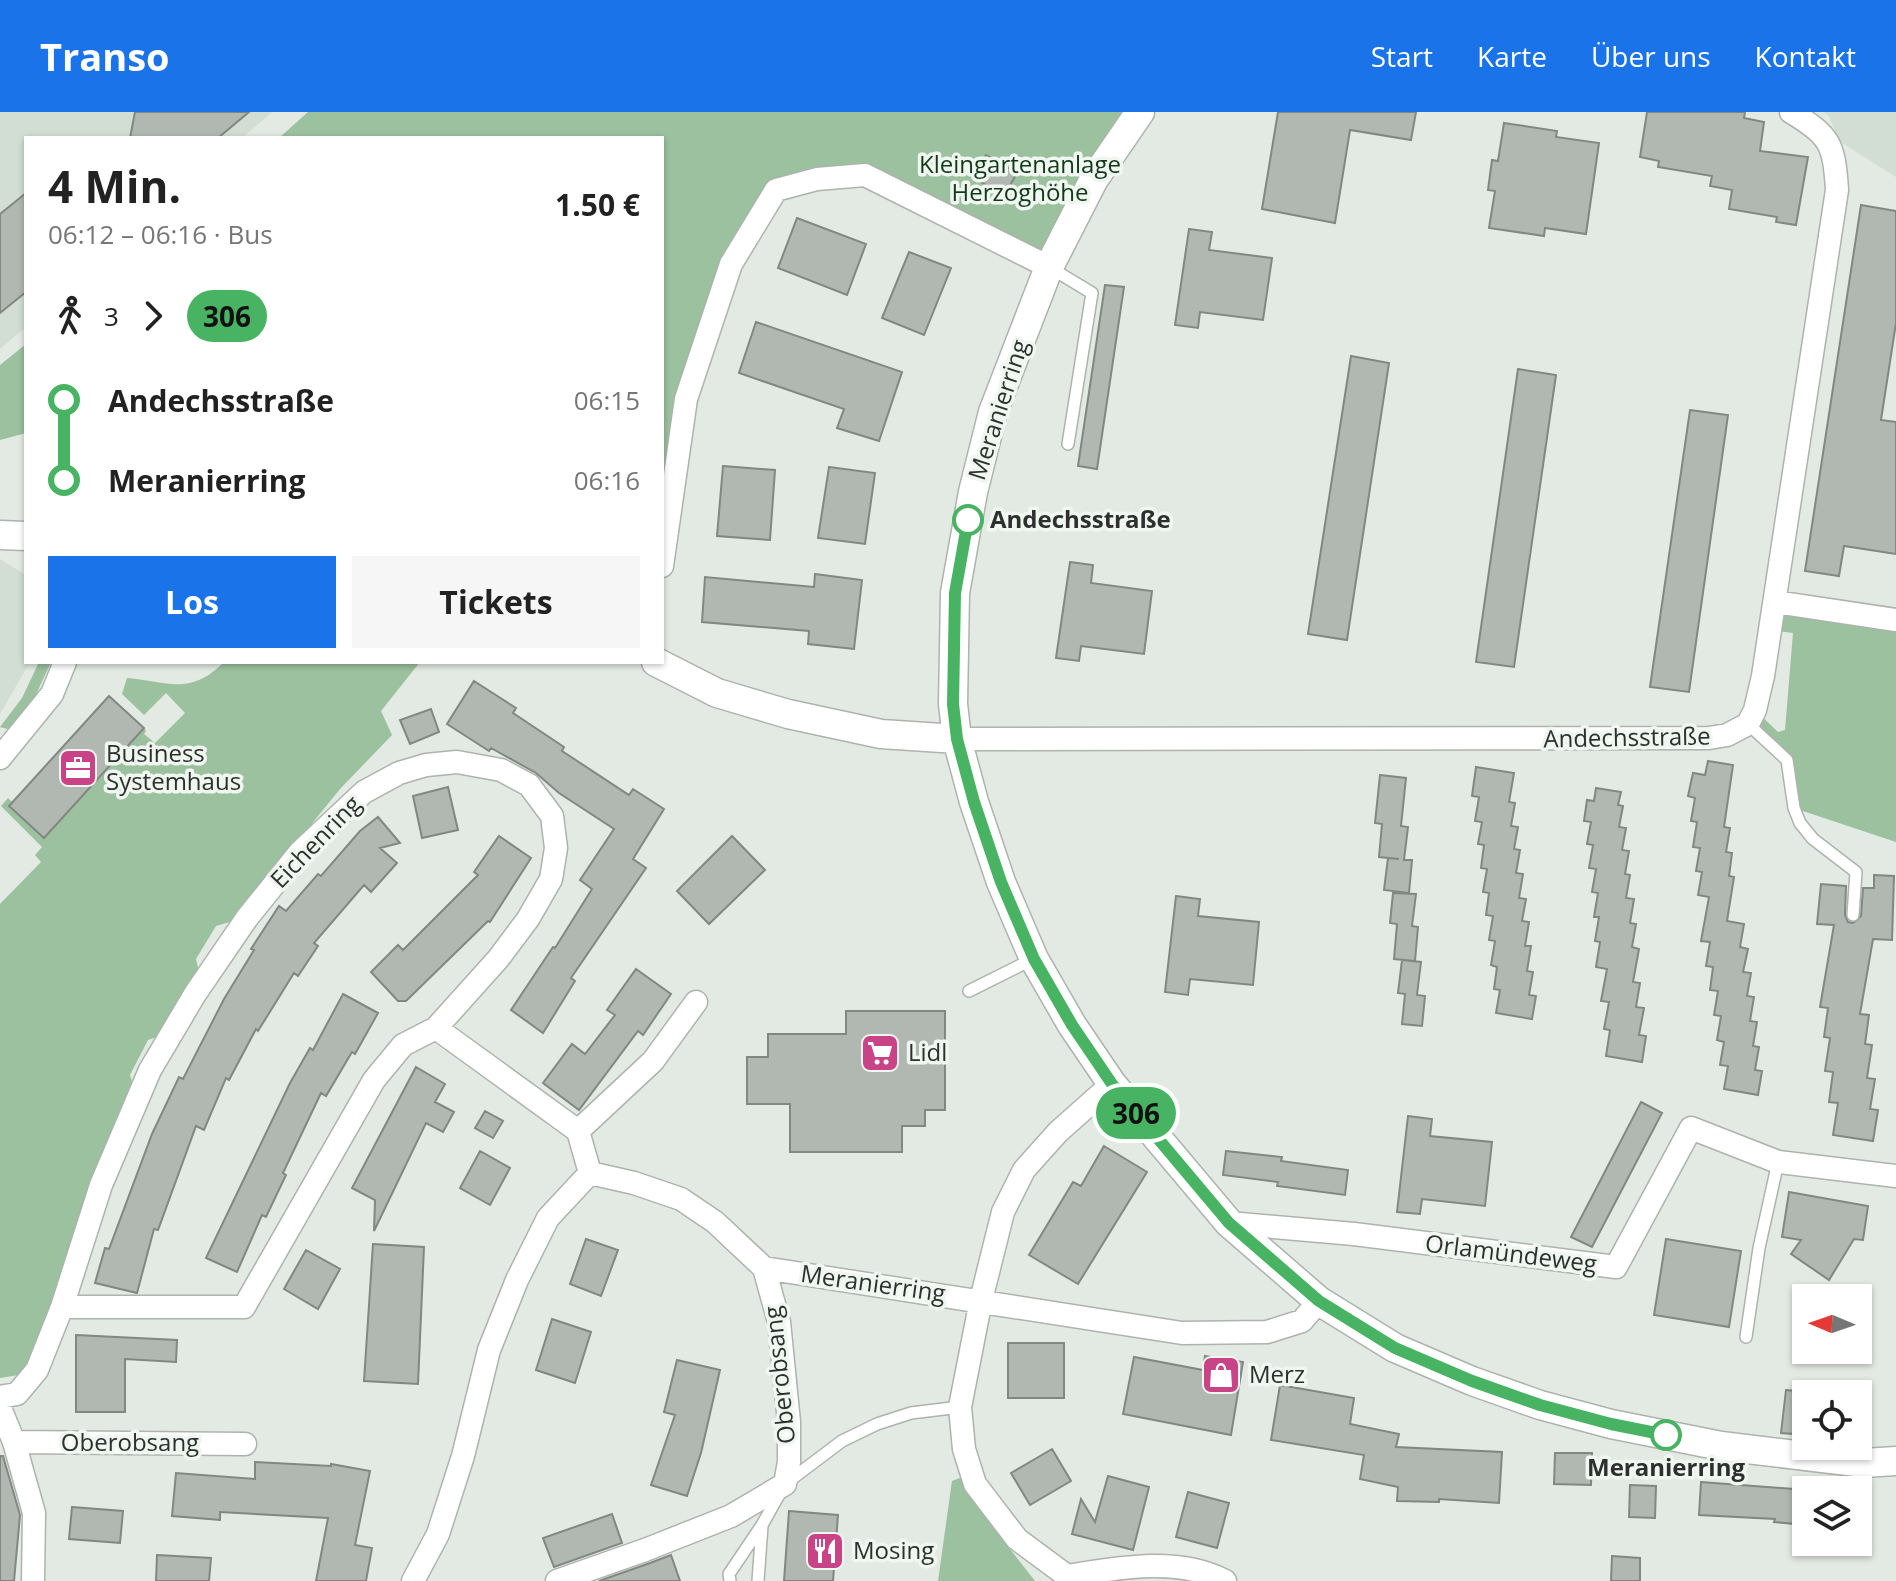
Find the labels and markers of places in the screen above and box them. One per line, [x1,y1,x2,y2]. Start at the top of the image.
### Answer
place label: Andechsstraße [990,502,1171,535]
marker: Andechsstraße [953,505,983,535]
place label: Business Systemhaus [106,736,241,797]
office icon: Business Systemhaus [57,747,99,789]
supermarket icon: Lidl [859,1032,901,1074]
place label: Lidl [908,1035,947,1068]
shop icon: Merz [1200,1354,1242,1396]
place label: Merz [1249,1357,1305,1390]
marker: Meranierring [1651,1420,1681,1450]
place label: Meranierring [1587,1450,1745,1483]
restaurant icon: Mosing [804,1530,846,1572]
place label: Mosing [853,1533,934,1566]

